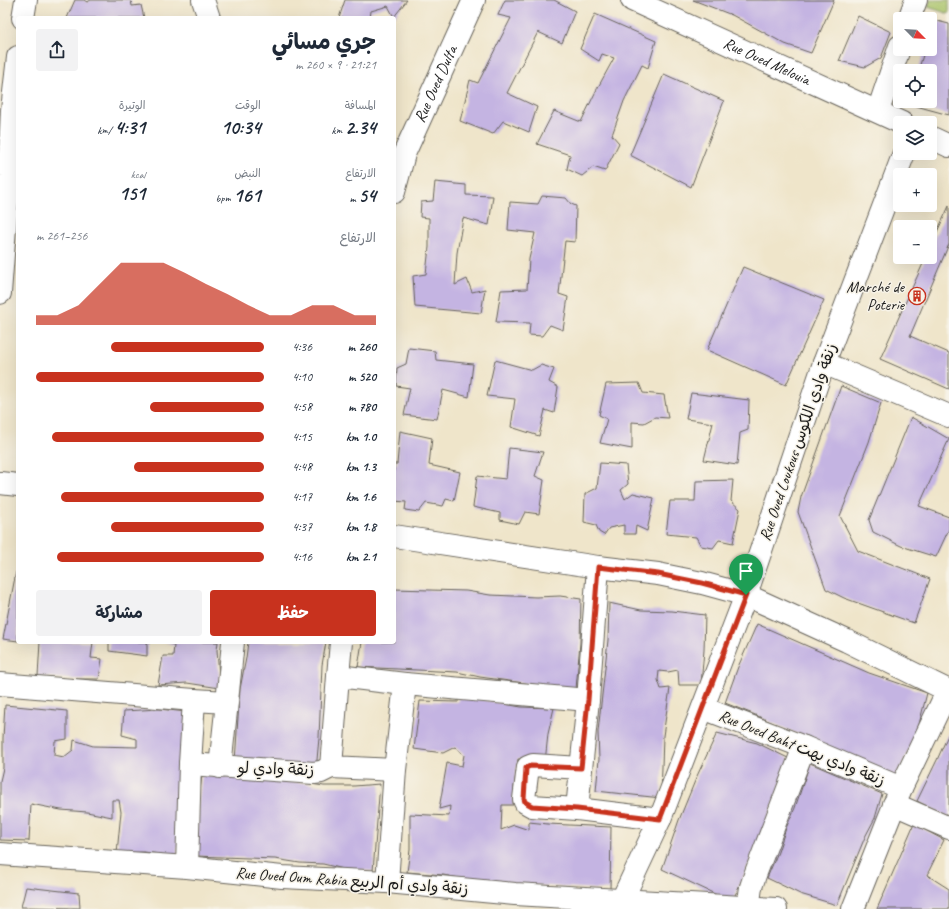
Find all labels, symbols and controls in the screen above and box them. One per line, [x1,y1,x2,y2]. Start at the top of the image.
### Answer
north arrow [893,12,937,56]
map controls [893,12,937,264]
text: جري مسائي [272,28,376,56]
button: share [36,29,78,71]
street label: Rue Oued Melouia [720,33,814,90]
street label: Rue Oued Dulta [410,41,462,126]
text: 21:21 · 9 × 260 m [295,57,376,73]
button: locate [893,64,937,108]
text: الوتيرة [119,98,145,112]
text: الوقت [235,98,261,112]
text: المسافة [345,98,376,112]
text: 4:31 [114,115,145,140]
text: 10:34 [221,115,261,140]
text: 2.34 [345,115,376,140]
button: layers [893,116,937,160]
text: /km [97,123,114,137]
text: km [332,123,345,137]
text: النبض [234,166,261,180]
text: الارتفاع [345,166,376,180]
text: kcal [131,167,145,181]
button: + [893,168,937,212]
text: 151 [119,181,145,206]
text: 161 [233,183,261,208]
text: 54 [358,183,376,208]
text: bpm [215,191,233,205]
text: m [349,191,358,205]
button: − [893,220,937,264]
text: 256–261 m [36,228,87,244]
text: الارتفاع [340,230,376,246]
place label: Marché de Poterie [846,277,906,315]
building icon: Marché de Poterie [907,286,927,306]
text: 4:36 [292,339,312,355]
text: 260 m [348,339,376,355]
street label: Rue Oued Loukous زنقة وادي اللكوس [755,341,842,544]
text: 4:10 [292,369,312,385]
text: 520 m [348,369,376,385]
text: 4:58 [292,399,312,415]
text: 780 m [348,399,376,415]
text: 4:15 [292,429,312,445]
text: 1.0 km [346,429,376,445]
text: 4:48 [292,459,312,475]
text: 1.3 km [346,459,376,475]
text: 4:17 [292,489,312,505]
text: 1.6 km [345,489,376,505]
text: 4:37 [292,519,312,535]
text: 1.8 km [346,519,376,535]
text: 4:16 [292,549,312,565]
text: 2.1 km [346,549,376,565]
pin [729,554,763,595]
icon: arrive [735,560,757,582]
button: مشاركة [36,590,202,636]
button: حفظ [210,590,376,636]
street label: Rue Oued Baht زنقة وادي بهت [716,705,888,791]
street label: زنقة وادي لو [236,758,315,781]
street label: Rue Oued Oum Rabia زنقة وادي أم الربيع [235,863,469,901]

